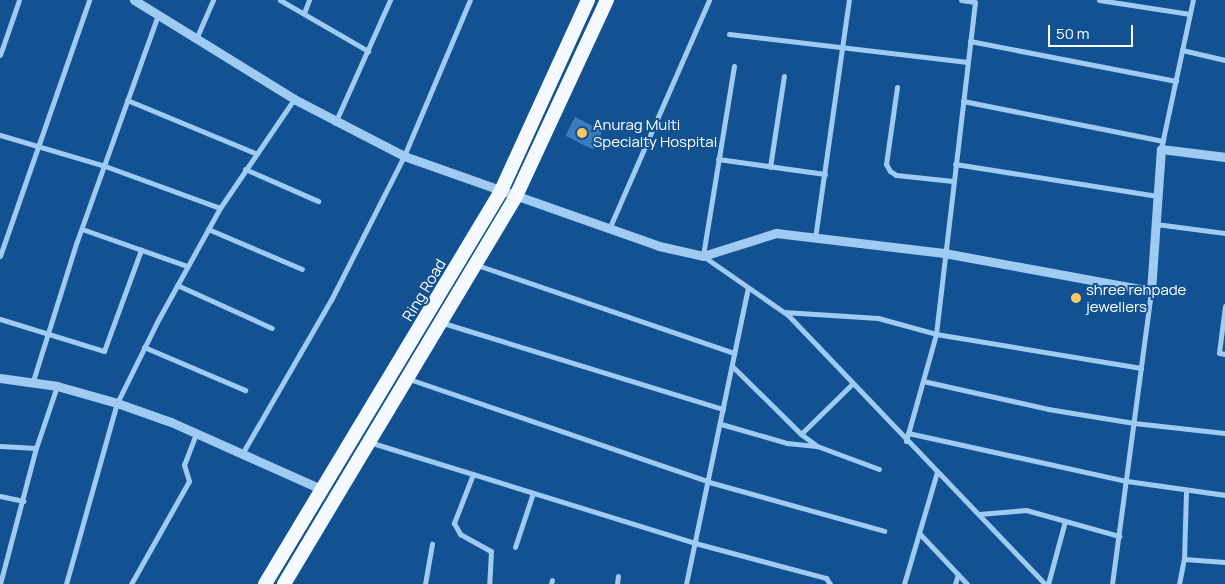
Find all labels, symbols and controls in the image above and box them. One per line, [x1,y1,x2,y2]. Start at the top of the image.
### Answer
scale bar [1050,15,1135,47]
text: 50 m [1056,23,1090,44]
place label: Anurag Multi Specialty Hospital [593,115,717,150]
marker: Anurag Multi Specialty Hospital [575,126,589,140]
street label: Ring Road [398,256,450,324]
place label: shree rehpade jewellers [1086,280,1186,315]
marker: shree rehpade jewellers [1070,292,1082,304]

